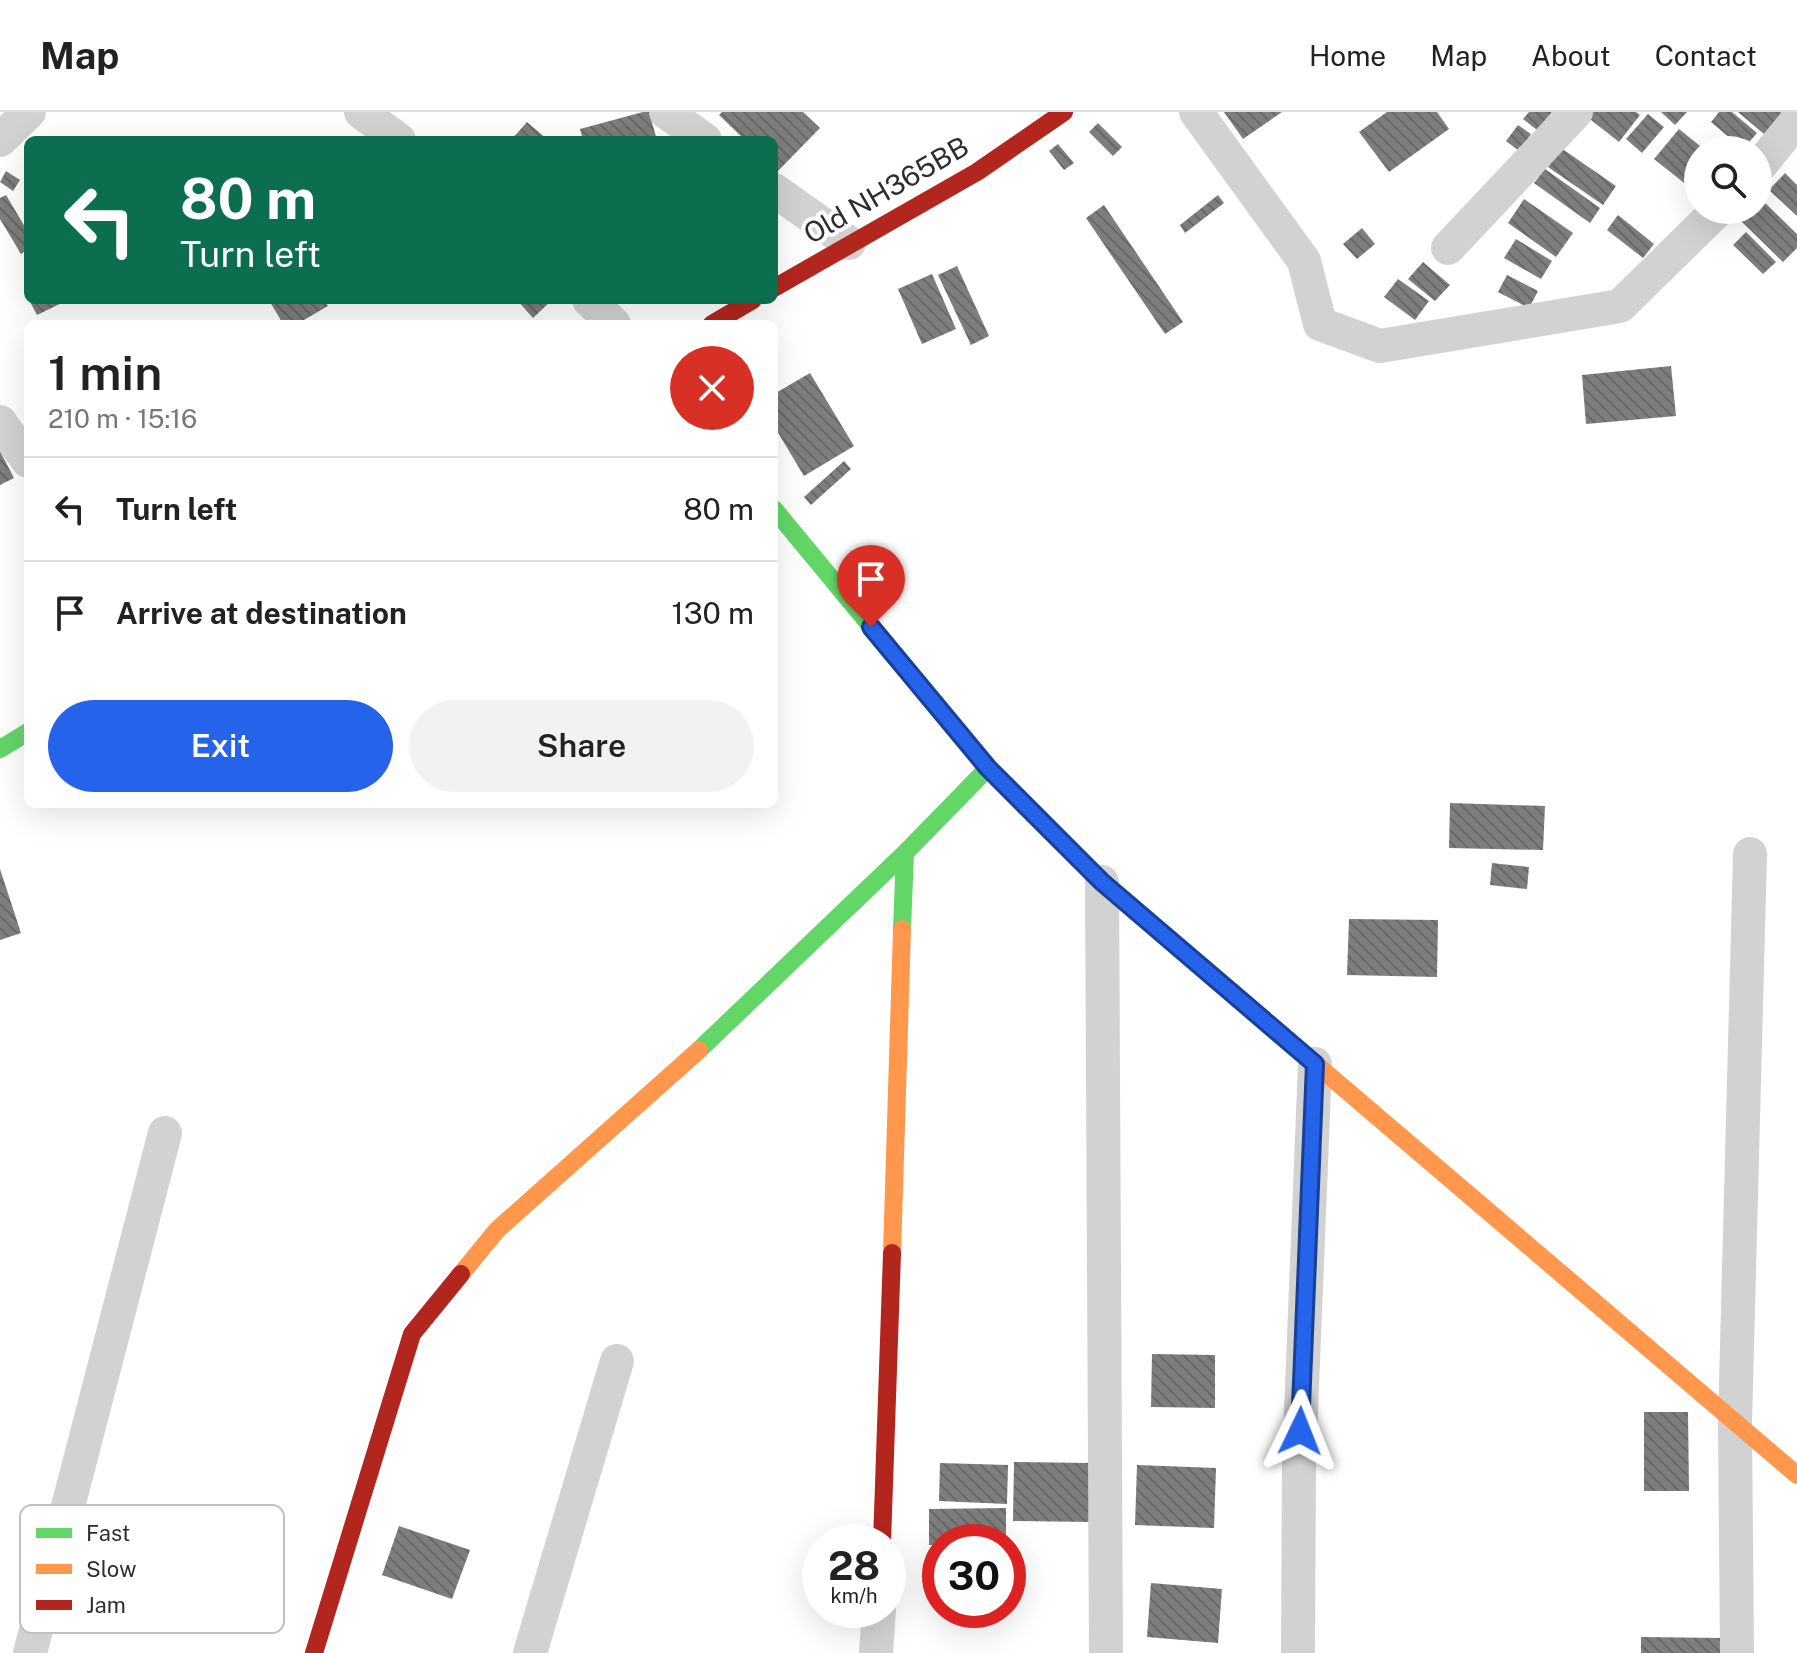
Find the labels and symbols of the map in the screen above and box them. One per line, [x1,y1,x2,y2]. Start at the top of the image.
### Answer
street label: Old NH365BB [797,129,974,250]
pin [837,545,905,627]
position arrow [1258,1389,1342,1473]
legend [20,1505,284,1633]
text: Fast [86,1520,130,1546]
speed limit sign: 30 [922,1524,1026,1628]
text: Slow [86,1556,136,1582]
text: Jam [86,1592,126,1618]

